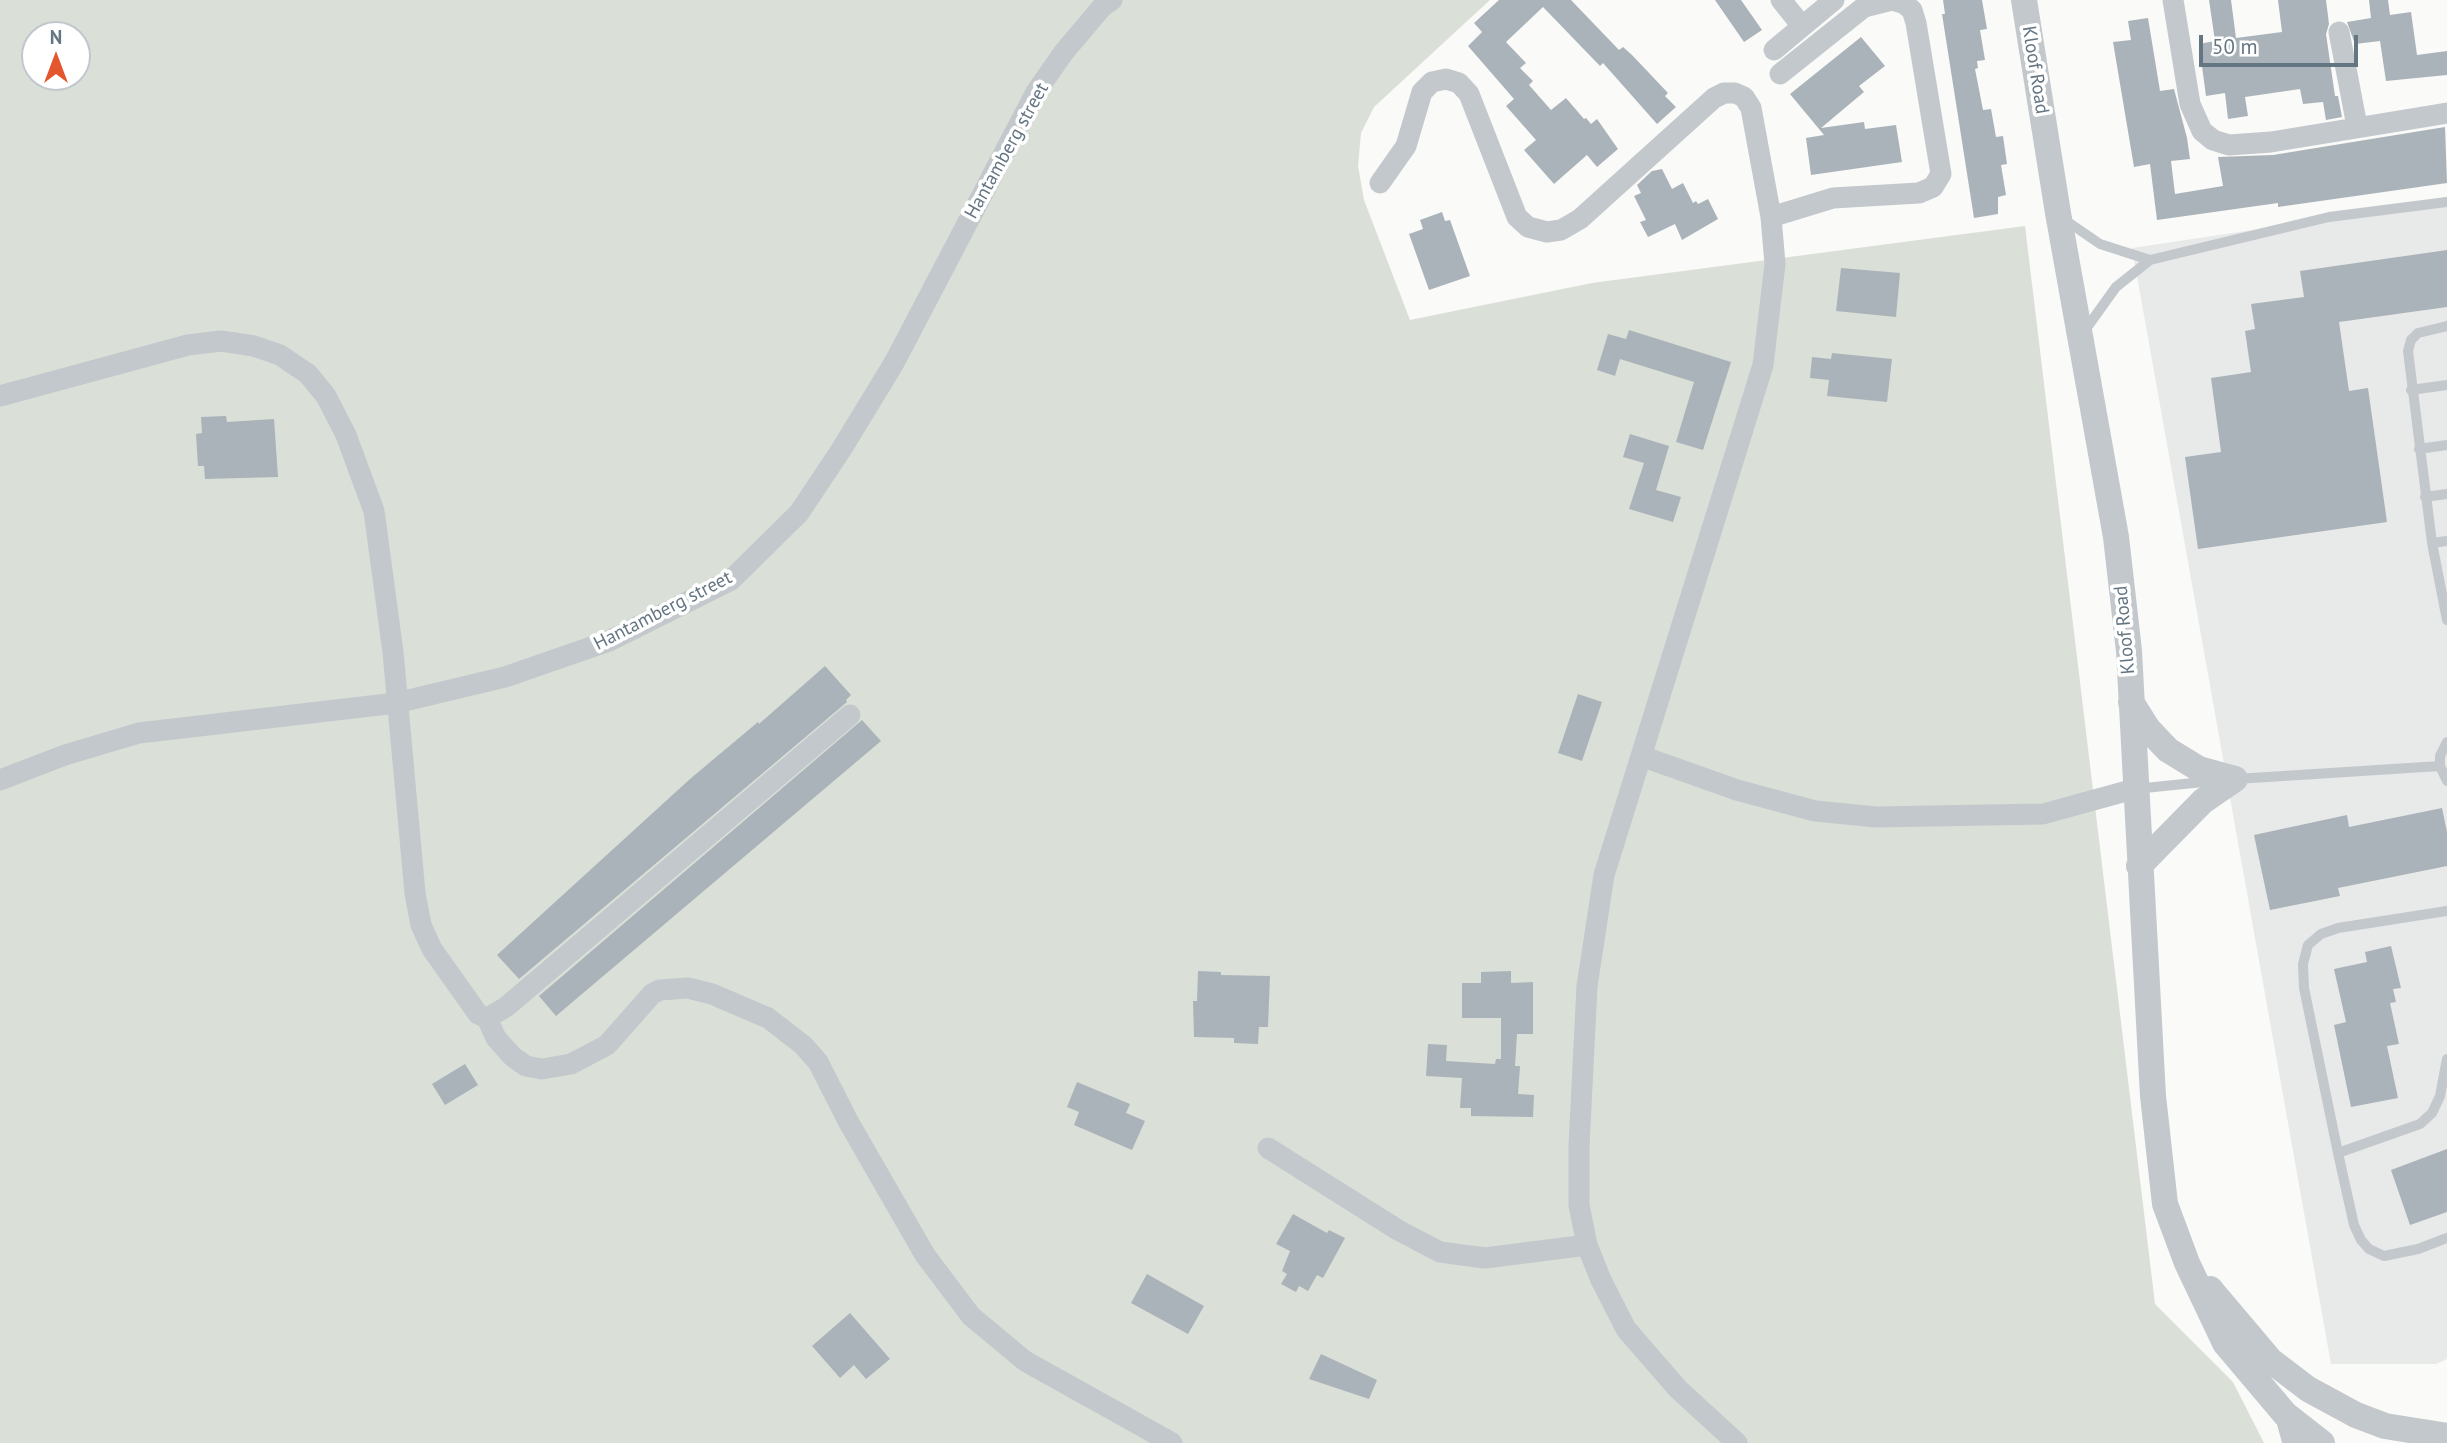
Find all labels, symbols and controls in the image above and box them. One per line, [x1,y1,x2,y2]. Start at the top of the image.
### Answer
north arrow [21,21,91,91]
scale bar [2202,21,2361,65]
street label: Kloof Road [2017,24,2053,116]
text: N [50,25,62,49]
text: 50 m [2212,33,2258,60]
street label: Hantamberg street [960,79,1054,223]
street label: Hantamberg street [590,566,736,656]
street label: Kloof Road [2110,585,2140,675]

